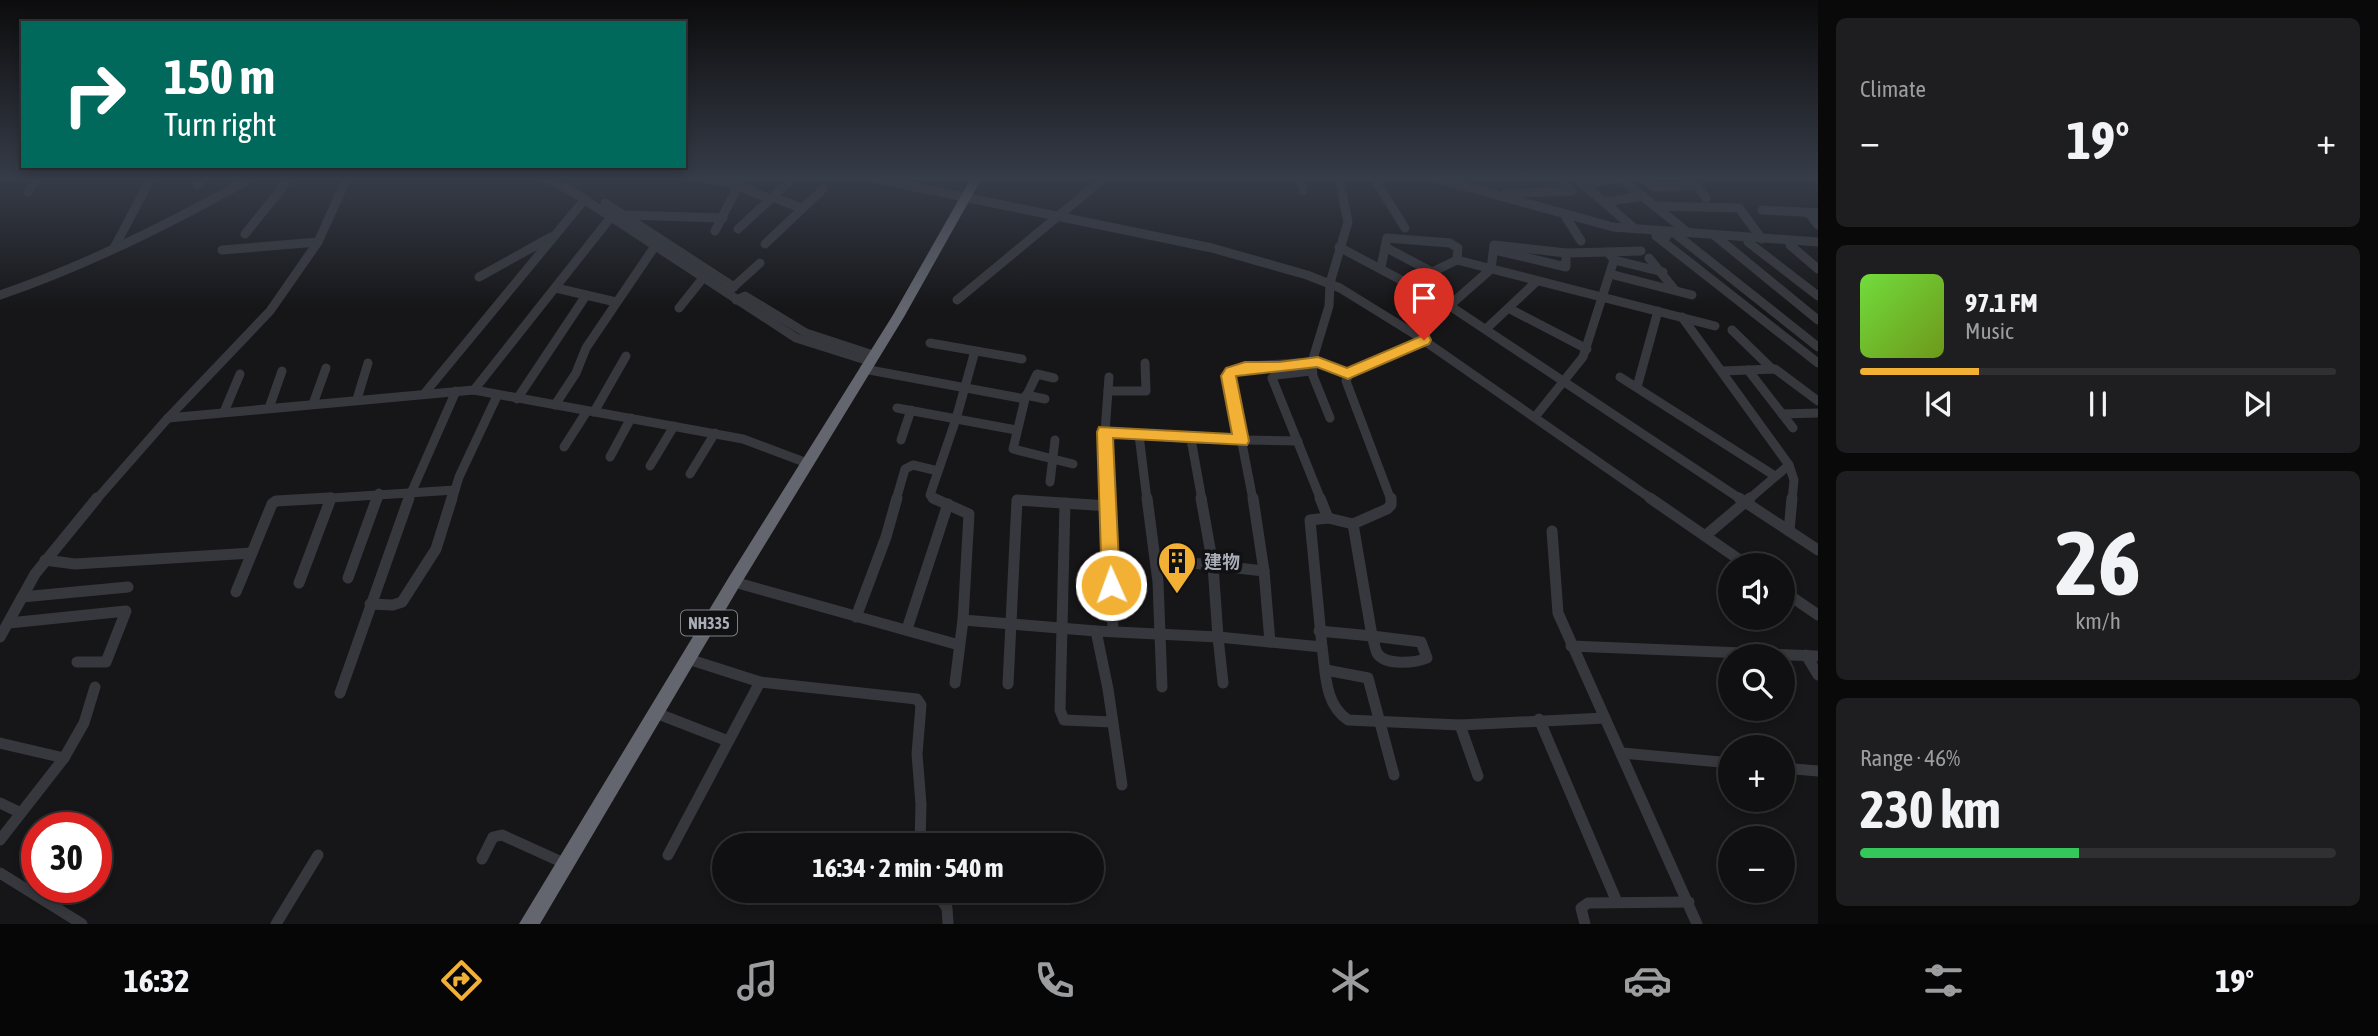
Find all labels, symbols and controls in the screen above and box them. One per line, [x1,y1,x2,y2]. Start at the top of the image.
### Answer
text: 150 m [164,48,275,104]
icon: right [49,49,140,140]
text: Climate [1860,76,1926,102]
text: Turn right [164,106,277,143]
text: 19° [2066,110,2130,170]
text: − [1860,119,1880,162]
text: + [2316,119,2336,162]
pin [1394,268,1454,340]
icon: arrive [1405,279,1443,317]
text: 97.1 FM [1965,288,2038,318]
text: Music [1965,318,2013,344]
icon: previous [1920,385,1958,423]
icon: pause [2079,385,2117,423]
icon: next [2238,385,2276,423]
text: 26 [2055,510,2141,614]
building icon: 建物 [1156,540,1198,595]
position arrow [1074,548,1148,622]
place label: 建物 [1204,551,1240,572]
map controls [1718,553,1795,903]
button: sound [1718,553,1795,630]
text: km/h [2075,608,2121,634]
road number: NH335 [681,610,737,636]
button: search [1718,644,1795,721]
button: + [1718,735,1795,812]
text: Range · 46% [1860,745,1960,771]
text: 230 km [1860,779,2001,839]
speed limit sign: 30 [21,812,112,903]
button: − [1718,826,1795,903]
text: 16:34 · 2 min · 540 m [813,853,1003,883]
icon: directions [437,956,486,1005]
icon: music [733,956,782,1005]
icon: phone [1030,956,1079,1005]
icon: climate [1326,956,1375,1005]
icon: car [1623,956,1672,1005]
icon: filters [1919,956,1968,1005]
text: 16:32 [124,962,190,999]
text: 19° [2215,962,2254,999]

